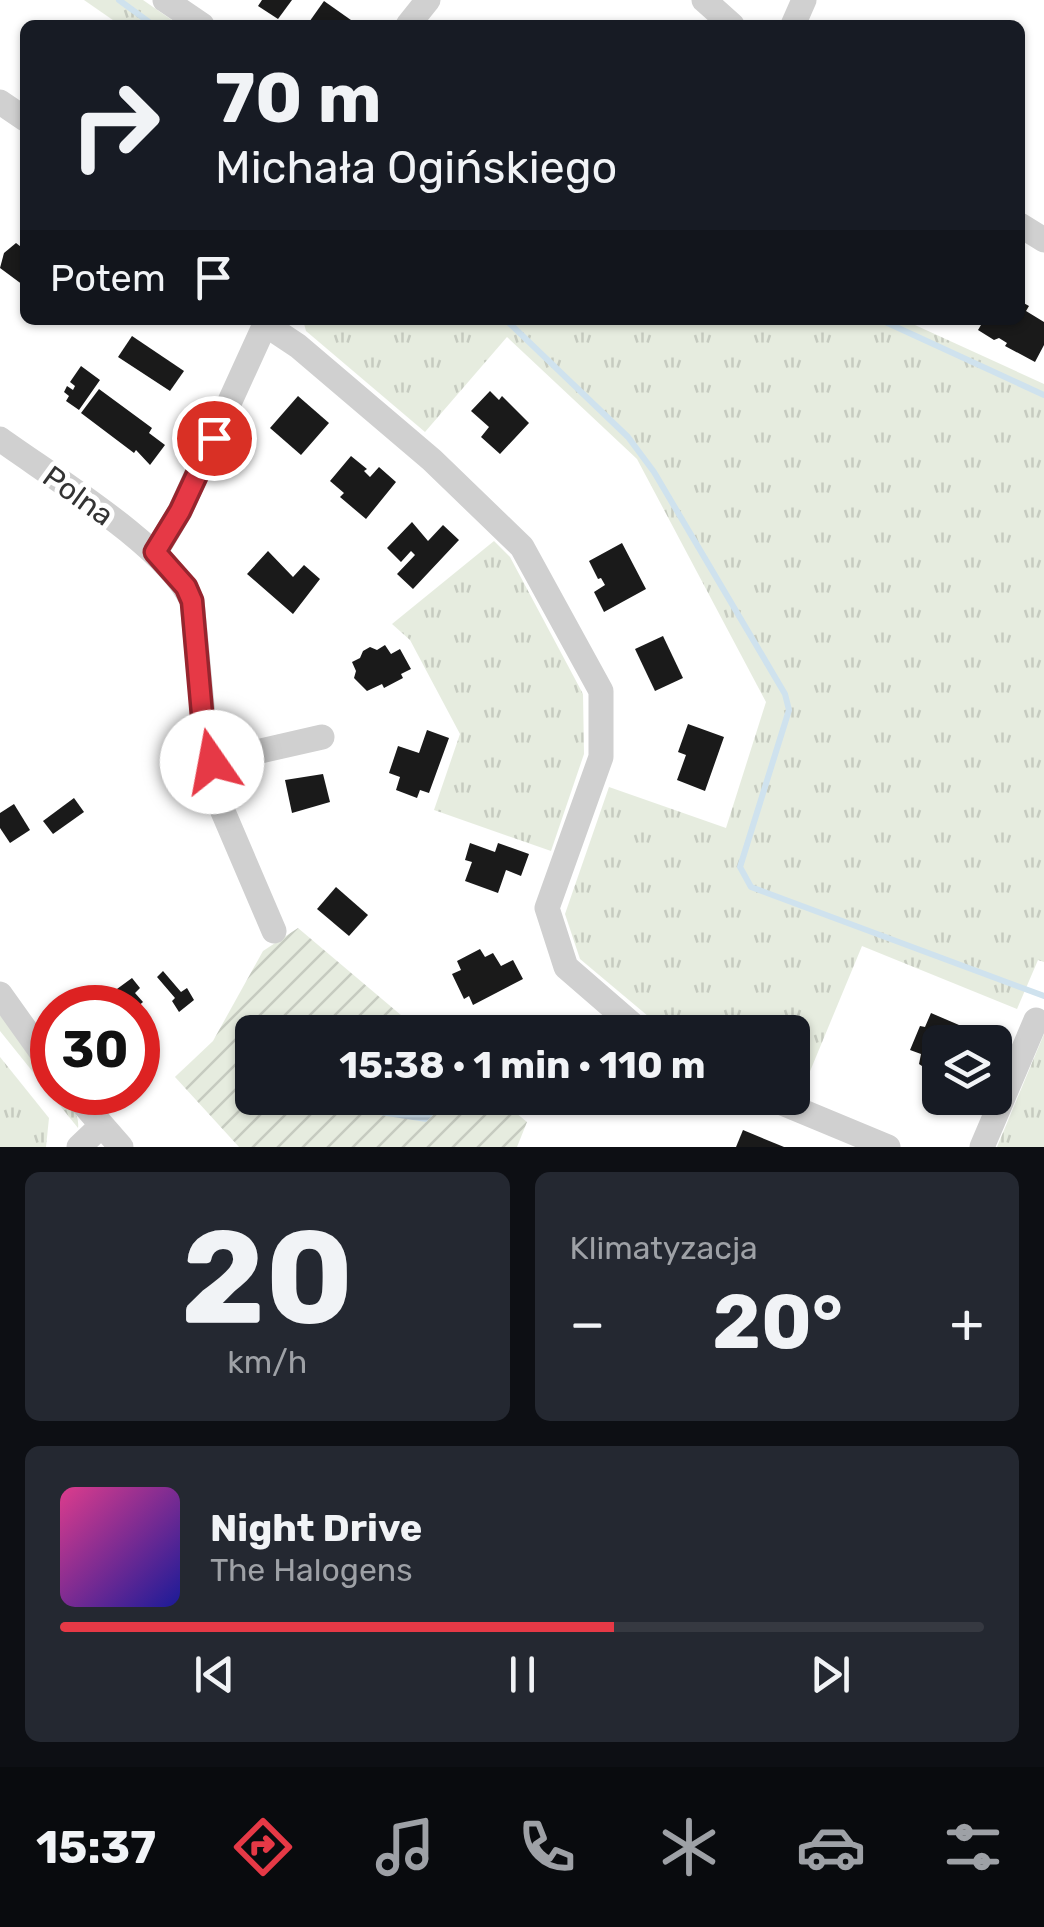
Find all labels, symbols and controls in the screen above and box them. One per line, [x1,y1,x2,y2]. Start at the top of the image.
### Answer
text: 70 m [215,57,382,140]
icon: right [50,60,180,190]
text: Michała Ogińskiego [215,141,617,194]
icon: arrive [186,250,241,305]
text: Potem [50,255,166,301]
pin [172,396,257,481]
icon: arrive [187,411,242,466]
street label: Polna [36,458,120,534]
position arrow [160,710,264,814]
speed limit sign: 30 [30,985,160,1115]
map controls [922,1025,1012,1115]
button: layers [922,1025,1012,1115]
text: 15:38 · 1 min · 110 m [339,1042,706,1088]
text: 20 [181,1200,354,1355]
text: Klimatyzacja [570,1229,758,1267]
text: 20° [712,1278,843,1367]
text: − [570,1291,605,1356]
text: + [950,1291,984,1356]
text: km/h [227,1343,307,1381]
text: Night Drive [210,1505,422,1551]
text: The Halogens [210,1551,413,1589]
icon: previous [187,1647,242,1702]
icon: pause [495,1647,550,1702]
icon: next [803,1647,858,1702]
icon: directions [228,1812,298,1882]
icon: music [370,1812,440,1882]
icon: phone [512,1812,582,1882]
icon: climate [654,1812,724,1882]
icon: car [796,1812,866,1882]
icon: filters [938,1812,1008,1882]
text: 15:37 [36,1821,156,1874]

